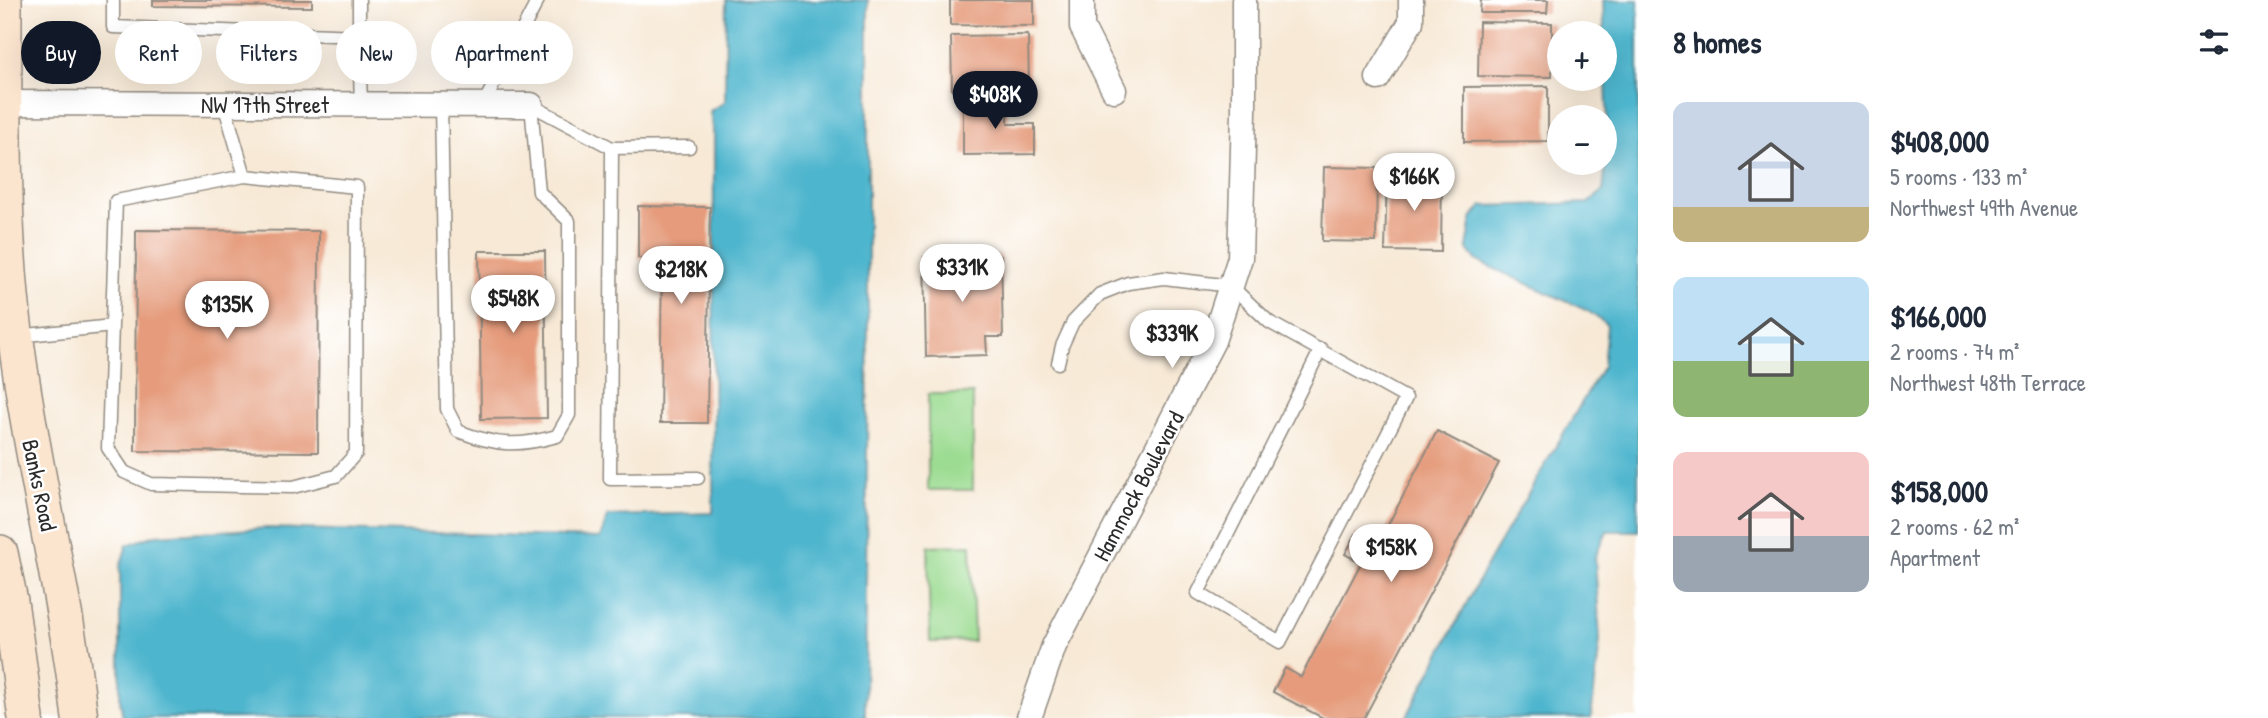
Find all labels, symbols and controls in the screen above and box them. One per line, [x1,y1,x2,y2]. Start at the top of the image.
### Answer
chip: Buy [21,21,101,84]
chip: Rent [115,21,202,84]
chip: Filters [216,21,322,84]
chip: New [336,21,417,84]
chip: Apartment [431,21,573,84]
map controls [1547,21,1617,175]
button: + [1547,21,1617,91]
text: 8 homes [1673,22,1761,62]
icon: filters [2195,23,2233,61]
pin: $408K [946,72,1044,131]
text: $408K [969,78,1021,109]
street label: NW 17th Street [201,89,330,120]
button: − [1547,105,1617,175]
text: $408,000 [1890,121,1989,161]
icon: home [1729,130,1813,214]
pin: $166K [1365,154,1463,213]
text: $166K [1389,160,1439,191]
text: 5 rooms · 133 m² [1890,161,2027,192]
text: Northwest 49th Avenue [1890,192,2078,223]
pin: $331K [913,244,1011,304]
pin: $218K [632,246,730,306]
text: $331K [936,251,988,282]
text: $218K [655,253,707,284]
pin: $548K [464,276,562,335]
pin: $135K [178,282,276,341]
text: $548K [487,282,539,313]
text: $135K [201,288,253,319]
text: $166,000 [1890,296,1986,336]
icon: home [1729,305,1813,389]
pin: $339K [1123,310,1221,370]
text: $339K [1146,317,1198,348]
text: 2 rooms · 74 m² [1890,336,2019,367]
text: Northwest 48th Terrace [1890,367,2086,398]
street label: Hammock Boulevard [1085,406,1191,566]
street label: Banks Road [15,437,65,533]
text: $158,000 [1890,471,1988,511]
icon: home [1729,480,1813,564]
text: 2 rooms · 62 m² [1890,511,2019,542]
pin: $158K [1342,524,1440,584]
text: $158K [1365,531,1417,562]
text: Apartment [1890,542,1980,573]

